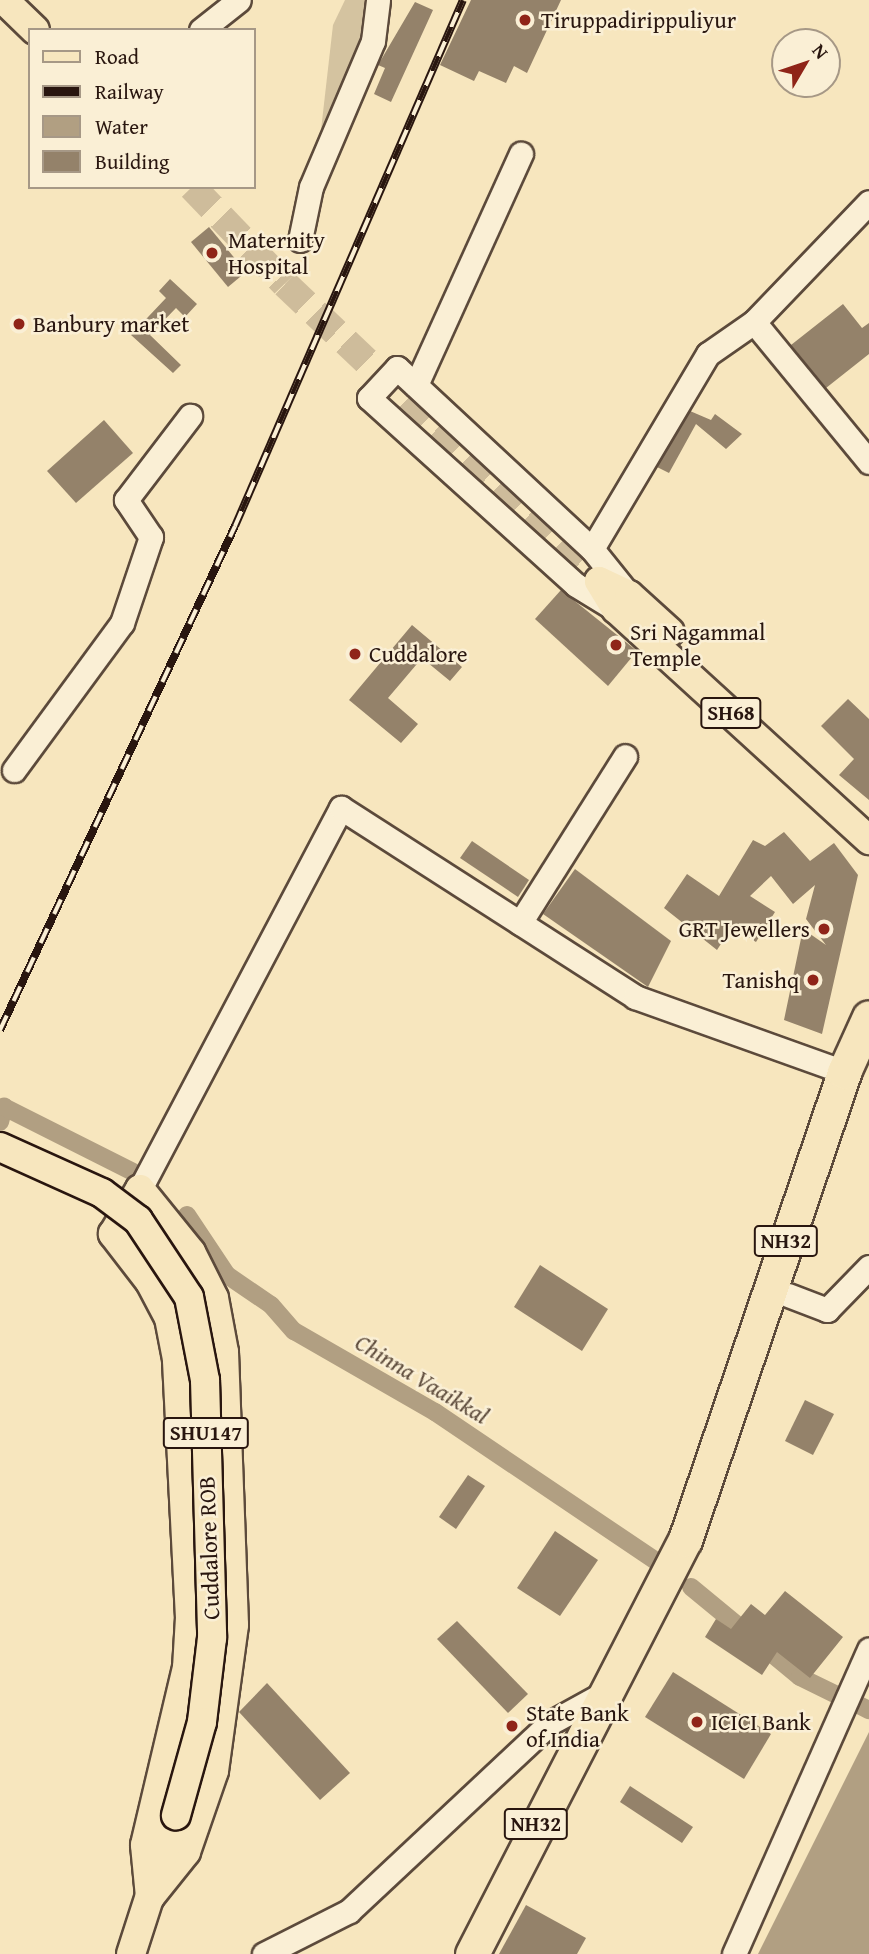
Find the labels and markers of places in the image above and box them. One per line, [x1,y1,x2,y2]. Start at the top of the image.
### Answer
place label: Tiruppadirippuliyur [541,6,736,34]
marker: Tiruppadirippuliyur [515,10,535,30]
place label: Maternity Hospital [228,226,325,280]
marker: Maternity Hospital [202,243,222,263]
place label: Banbury market [33,310,189,338]
marker: Banbury market [11,316,27,332]
place label: Sri Nagammal Temple [630,618,765,672]
marker: Sri Nagammal Temple [608,637,624,653]
place label: Cuddalore [369,640,467,668]
marker: Cuddalore [347,646,363,662]
place label: GRT Jewellers [679,915,810,943]
marker: GRT Jewellers [816,921,832,937]
place label: Tanishq [723,966,799,994]
marker: Tanishq [805,972,821,988]
place label: State Bank of India [526,1699,629,1753]
place label: ICICI Bank [711,1708,811,1736]
marker: ICICI Bank [689,1714,705,1730]
marker: State Bank of India [504,1718,520,1734]

